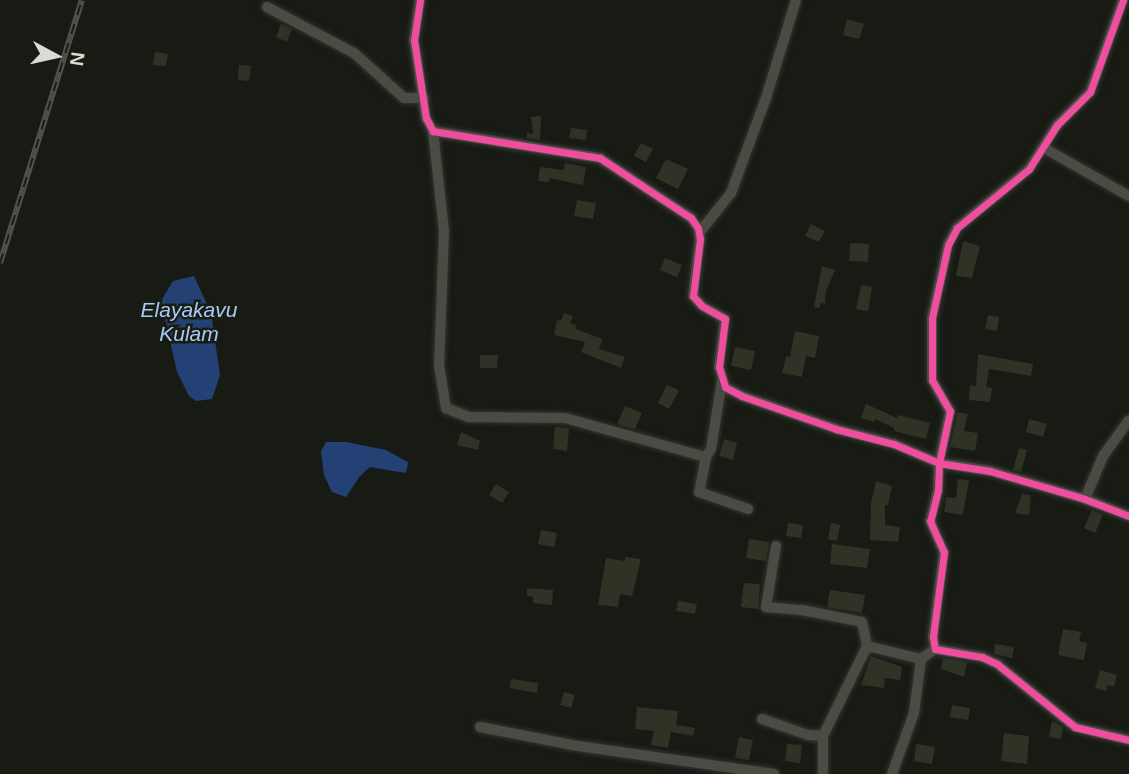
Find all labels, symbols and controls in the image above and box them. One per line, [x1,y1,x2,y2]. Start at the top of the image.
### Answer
north arrow [21,21,91,91]
text: N [66,51,89,67]
water label: Elayakavu Kulam [141,297,237,347]

